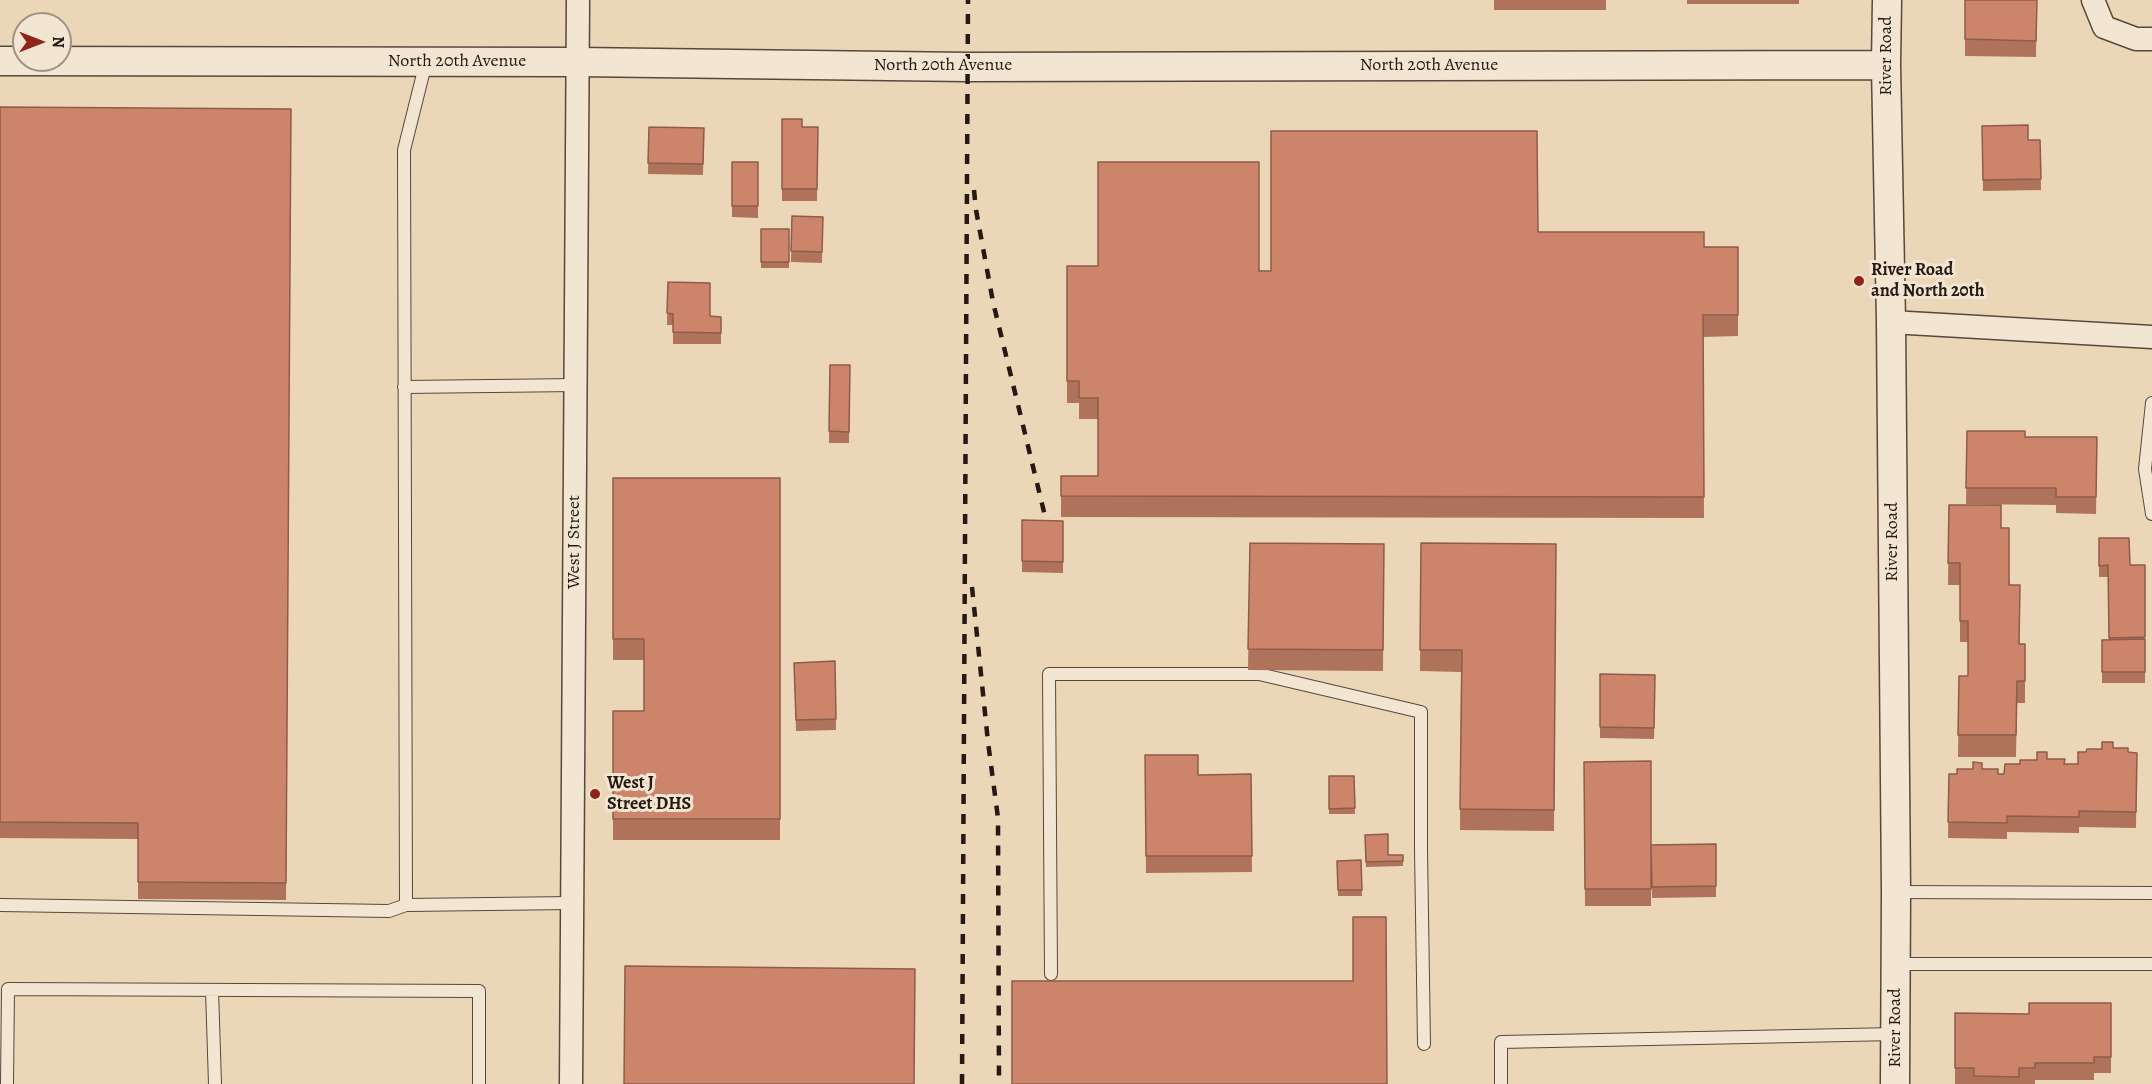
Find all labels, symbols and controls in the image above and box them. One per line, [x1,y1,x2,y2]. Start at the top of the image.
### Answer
north arrow [12,12,72,72]
street label: River Road [1876,16,1898,96]
text: N [47,36,69,48]
street label: North 20th Avenue [388,51,526,73]
street label: North 20th Avenue [874,55,1012,77]
street label: North 20th Avenue [1360,55,1498,77]
place label: River Road and North 20th [1871,260,1984,302]
marker: River Road and North 20th [1852,274,1866,288]
street label: West J Street [564,495,586,589]
street label: River Road [1882,502,1904,582]
place label: West J Street DHS [607,773,691,816]
marker: West J Street DHS [588,787,602,801]
street label: River Road [1885,988,1907,1068]

